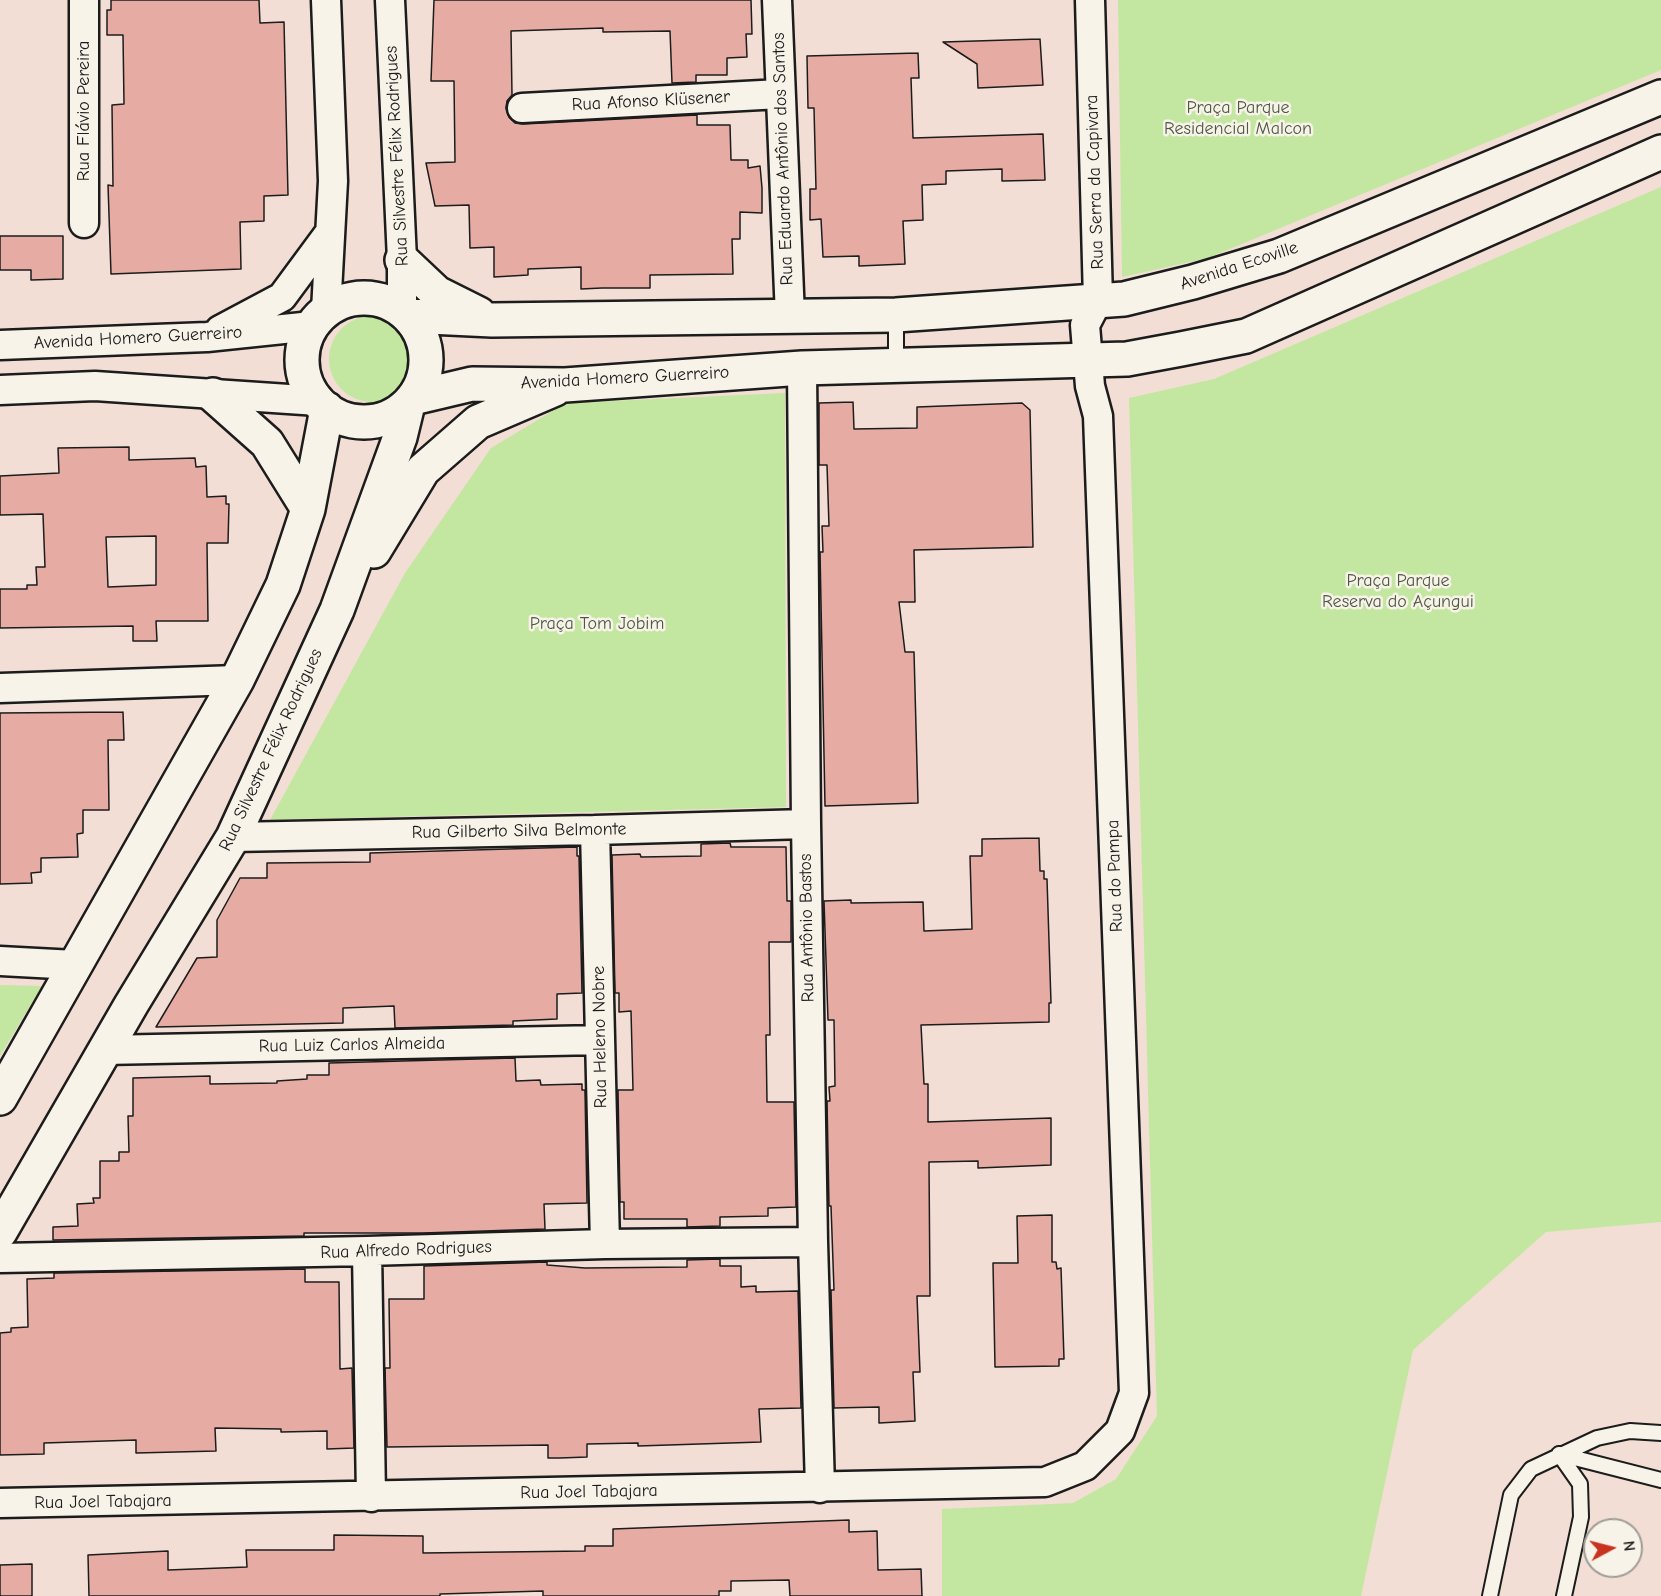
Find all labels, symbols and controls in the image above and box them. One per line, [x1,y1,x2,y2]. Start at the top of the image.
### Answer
street label: Rua Eduardo Antônio dos Santos [768,32,798,286]
street label: Rua Flávio Pereira [73,41,95,181]
street label: Rua Silvestre Félix Rodrigues [380,45,414,267]
street label: Rua Afonso Klüsener [571,86,731,116]
street label: Rua Serra da Capivara [1081,94,1109,270]
park label: Praça Parque Residencial Malcon [1164,97,1312,140]
street label: Avenida Ecoville [1177,237,1301,295]
street label: Avenida Homero Guerreiro [33,322,243,354]
street label: Avenida Homero Guerreiro [520,362,730,394]
park label: Praça Parque Reserva do Açungui [1322,570,1474,612]
park label: Praça Tom Jobim [530,613,664,635]
street label: Rua Silvestre Félix Rodrigues [215,645,327,855]
street label: Rua Gilberto Silva Belmonte [412,818,626,844]
street label: Rua do Pampa [1102,819,1128,933]
street label: Rua Antônio Bastos [795,853,819,1003]
street label: Rua Heleno Nobre [588,966,612,1108]
street label: Rua Luiz Carlos Almeida [258,1033,446,1057]
street label: Rua Alfredo Rodrigues [320,1236,492,1264]
street label: Rua Joel Tabajara [520,1480,658,1504]
street label: Rua Joel Tabajara [34,1490,172,1514]
north arrow [1583,1518,1643,1578]
text: N [1619,1540,1638,1552]

